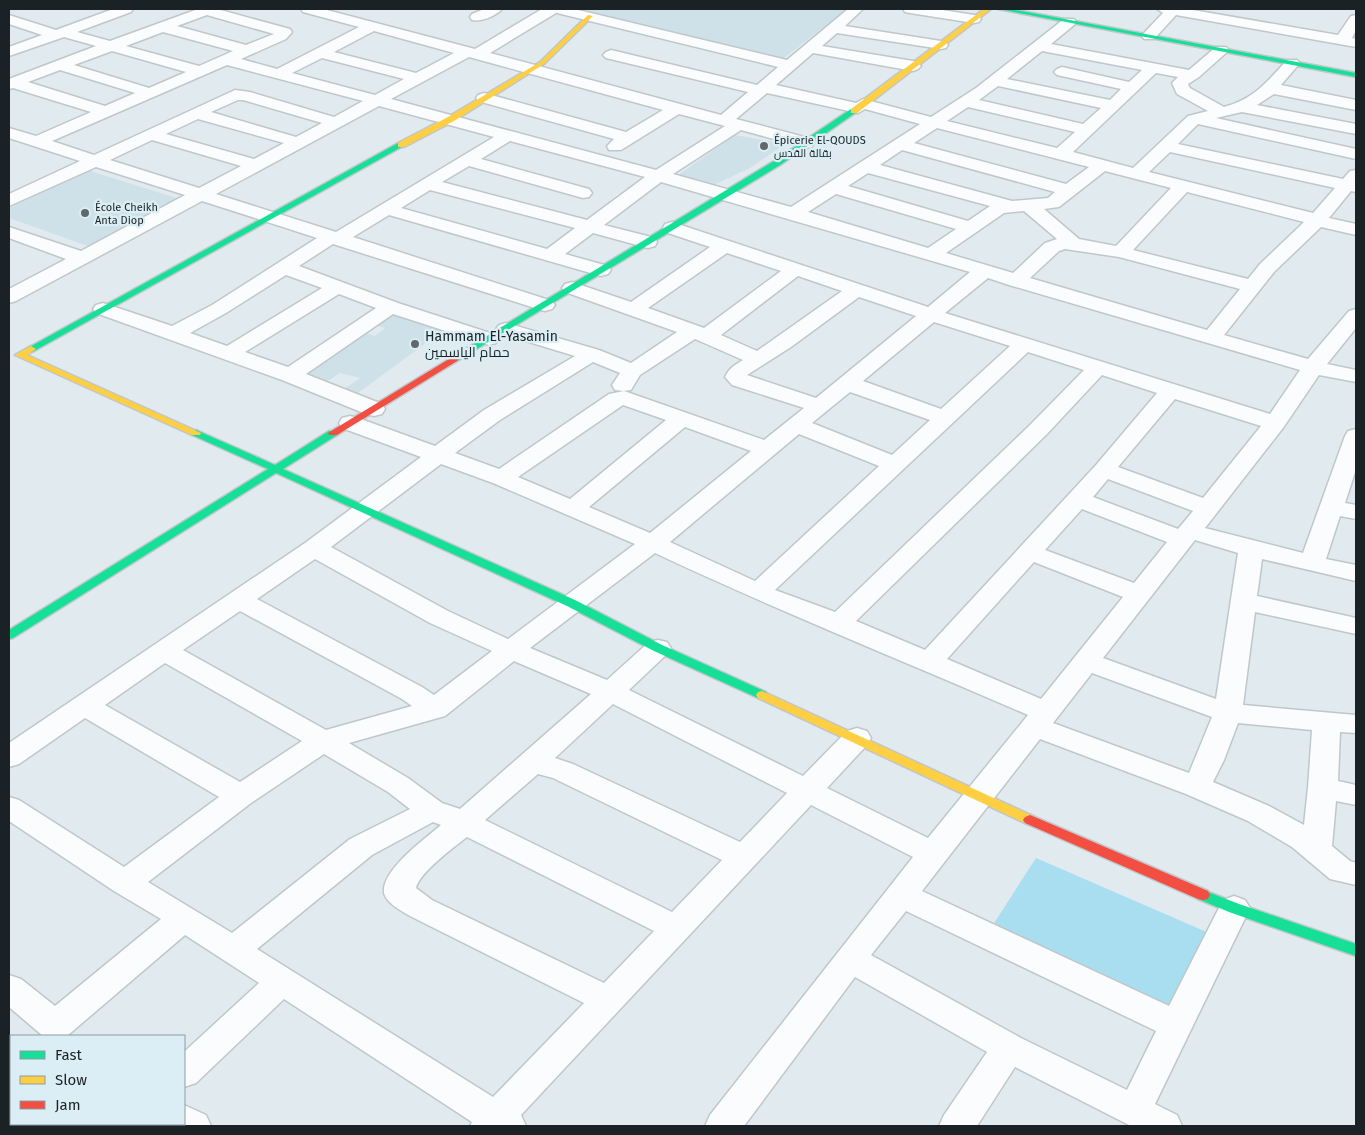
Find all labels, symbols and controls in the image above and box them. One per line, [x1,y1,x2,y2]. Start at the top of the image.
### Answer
place label: Épicerie El-QOUDS بقالة القدس [774,133,866,160]
marker: Épicerie El-QOUDS بقالة القدس [758,140,770,152]
place label: École Cheikh Anta Diop [95,200,158,227]
marker: École Cheikh Anta Diop [79,207,91,219]
place label: Hammam El-Yasamin حمام الياسمين [425,328,558,362]
marker: Hammam El-Yasamin حمام الياسمين [409,338,421,350]
legend [10,1035,185,1125]
text: Fast [55,1046,82,1064]
text: Slow [55,1071,87,1089]
text: Jam [55,1096,81,1114]

